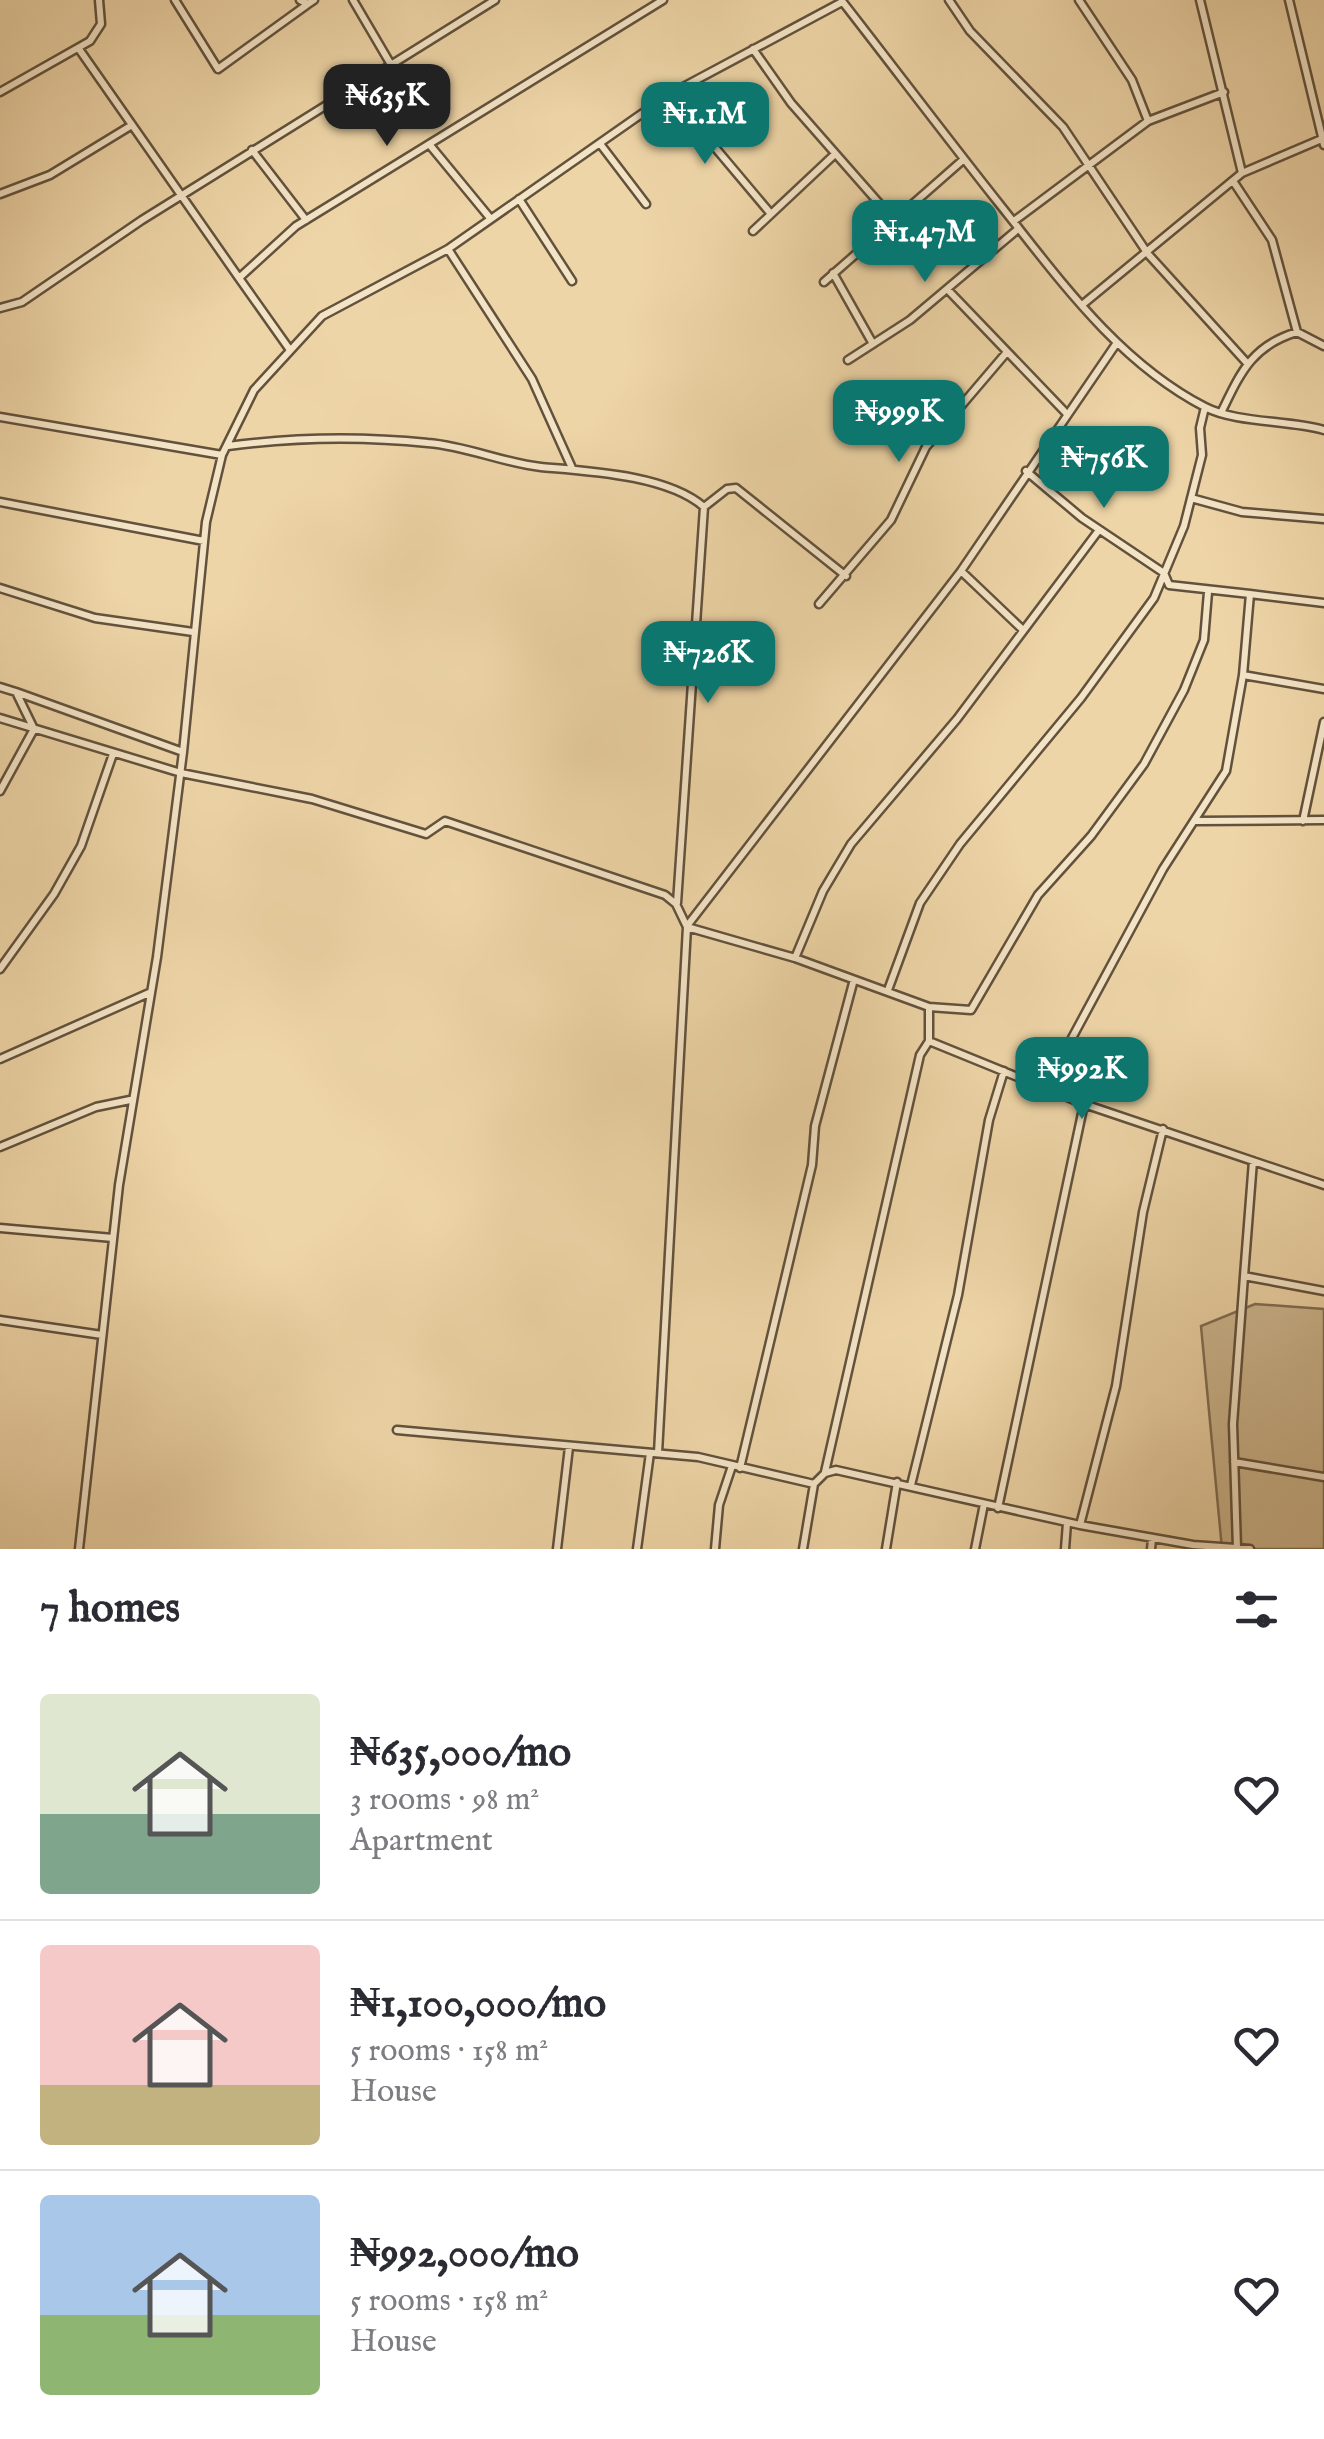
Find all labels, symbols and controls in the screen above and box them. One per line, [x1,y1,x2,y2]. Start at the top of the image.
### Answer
pin: ₦635K [317,64,457,149]
text: ₦635K [345,76,429,117]
pin: ₦1.1M [635,82,775,167]
text: ₦1.1M [663,94,747,135]
pin: ₦1.47M [844,200,1006,285]
text: ₦1.47M [874,212,976,253]
pin: ₦999K [829,380,969,465]
text: ₦999K [855,392,943,433]
pin: ₦756K [1034,426,1174,511]
text: ₦756K [1061,438,1147,479]
pin: ₦726K [638,621,778,706]
text: ₦726K [663,633,753,674]
pin: ₦992K [1012,1037,1152,1122]
text: ₦992K [1037,1049,1127,1090]
icon: filters [1229,1582,1284,1637]
text: 7 homes [40,1583,180,1636]
text: ₦635,000/mo [350,1727,571,1780]
icon: home [120,1734,240,1854]
icon: heart [1229,1767,1284,1822]
text: 3 rooms · 98 m² [350,1780,539,1821]
text: Apartment [350,1821,493,1862]
text: ₦1,100,000/mo [350,1978,606,2031]
icon: home [120,1985,240,2105]
icon: heart [1229,2018,1284,2073]
text: 5 rooms · 158 m² [350,2031,549,2072]
text: House [350,2072,437,2113]
text: ₦992,000/mo [350,2228,579,2281]
icon: home [120,2235,240,2355]
icon: heart [1229,2268,1284,2323]
text: 5 rooms · 158 m² [350,2281,549,2322]
text: House [350,2322,437,2363]

